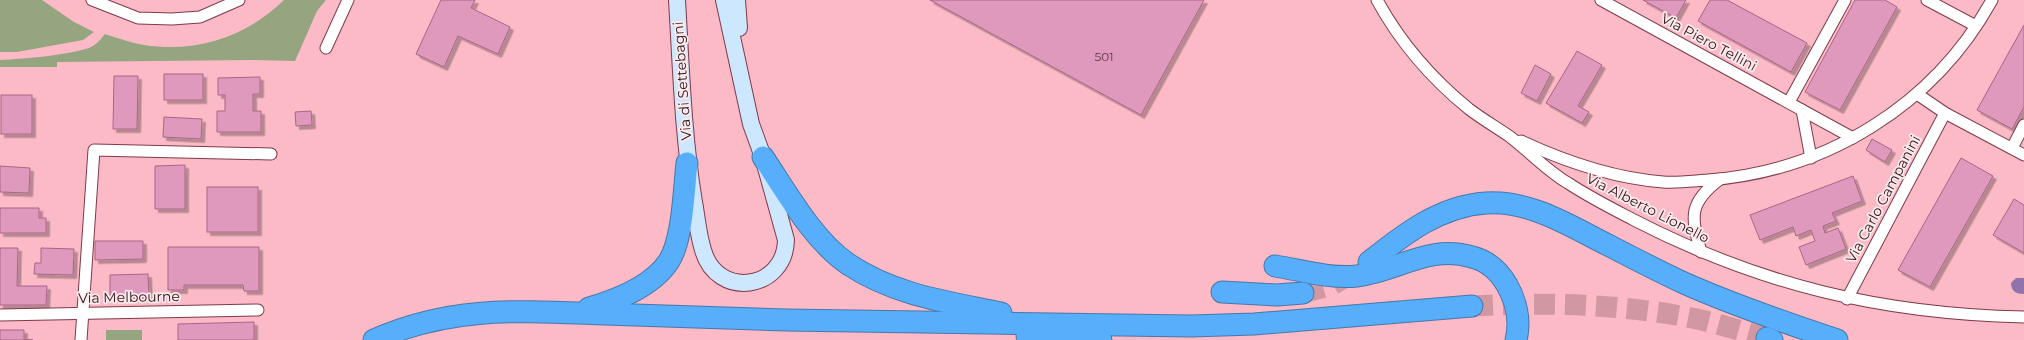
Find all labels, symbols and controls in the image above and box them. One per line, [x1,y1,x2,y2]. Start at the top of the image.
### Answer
street label: Via Piero Tellini [1658,9,1760,75]
street label: Via di Settebagni [669,21,695,141]
house number: 501 [1094,49,1114,64]
street label: Via Carlo Campanini [1842,132,1924,266]
street label: Via Alberto Lionello [1583,169,1713,247]
street label: Via Melbourne [78,287,180,307]

